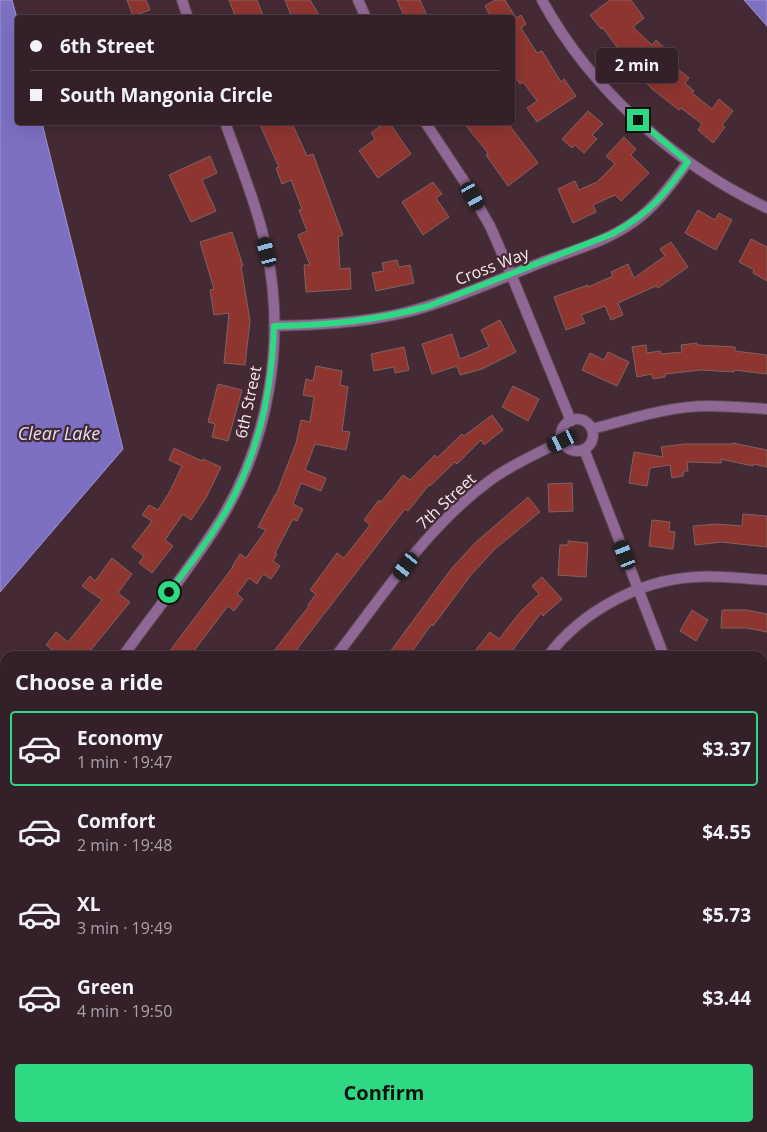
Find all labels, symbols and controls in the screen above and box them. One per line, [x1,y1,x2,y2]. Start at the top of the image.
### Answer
text: 6th Street [60,33,155,59]
callout: 2 min [597,48,679,82]
text: 2 min [615,54,659,76]
text: South Mangonia Circle [60,82,273,108]
route end [627,109,649,131]
car [459,179,486,213]
car [255,236,278,268]
street label: Cross Way [452,242,533,290]
street label: 6th Street [230,363,266,440]
water label: Clear Lake [18,421,100,445]
car [545,428,578,454]
street label: 7th Street [412,468,481,534]
car [612,538,637,572]
car [390,550,421,582]
route start [158,581,180,603]
text: Choose a ride [15,666,163,696]
text: Economy [77,725,163,751]
icon: car [17,726,62,771]
text: $3.37 [702,736,751,762]
text: 1 min · 19:47 [77,751,172,773]
text: Comfort [77,808,156,834]
icon: car [17,809,62,854]
text: $4.55 [702,819,751,845]
text: 2 min · 19:48 [77,834,172,856]
text: XL [77,891,100,917]
icon: car [17,892,62,937]
text: $5.73 [702,902,751,928]
text: 3 min · 19:49 [77,917,172,939]
text: Green [77,974,134,1000]
icon: car [17,975,62,1020]
text: $3.44 [702,985,751,1011]
text: 4 min · 19:50 [77,1000,172,1022]
button: Confirm [15,1064,753,1122]

